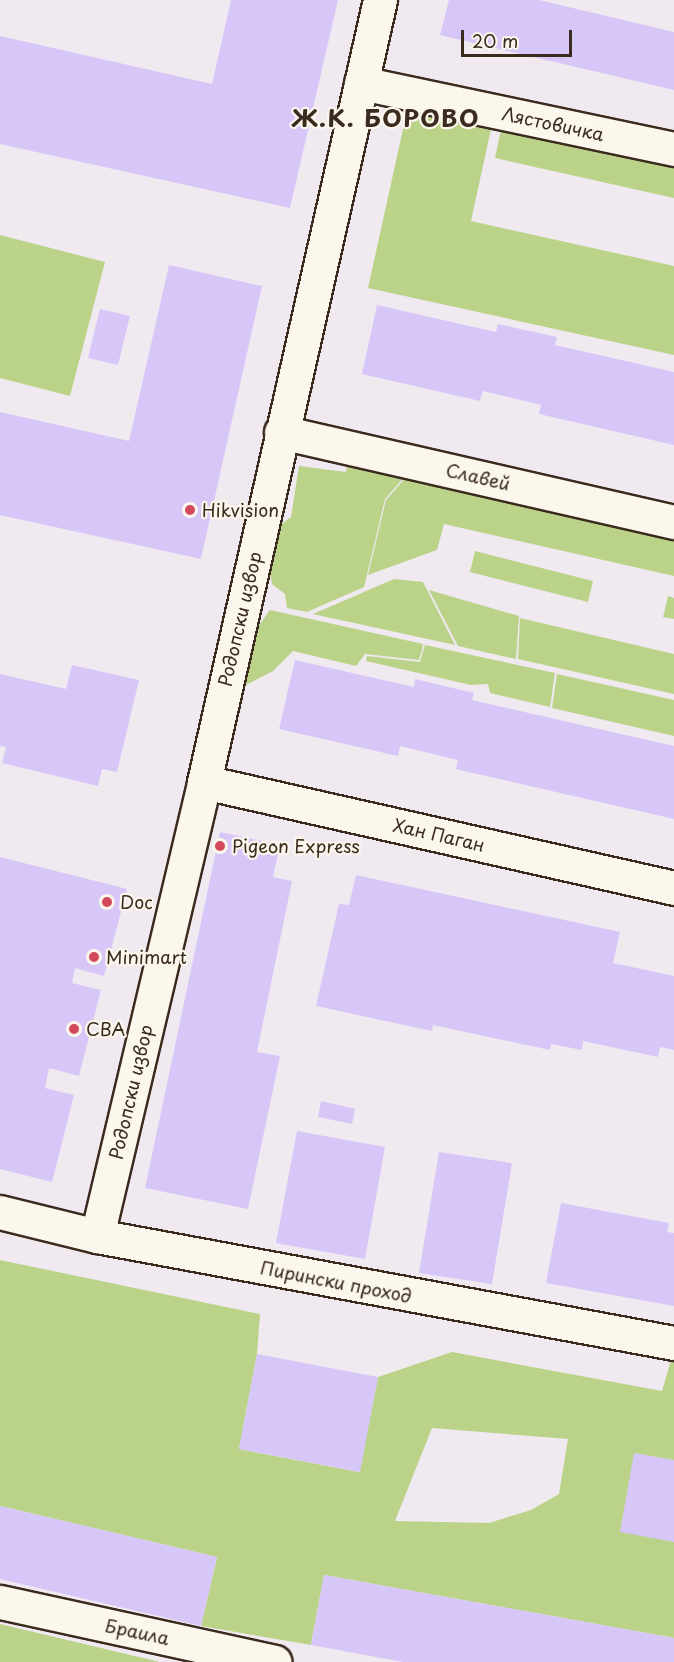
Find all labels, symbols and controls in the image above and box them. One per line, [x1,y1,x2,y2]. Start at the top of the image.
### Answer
scale bar [464,18,575,56]
text: 20 m [472,27,518,54]
street label: Лястовичка [500,103,606,145]
district label: Ж.К. БОРОВО [293,104,479,132]
street label: Славей [444,459,512,495]
place label: Hikvision [202,499,279,521]
marker: Hikvision [183,503,197,517]
street label: Родопски извор [214,548,266,690]
street label: Хан Паган [391,814,487,856]
place label: Pigeon Express [232,835,361,857]
marker: Pigeon Express [213,839,227,853]
place label: Doc [120,891,153,913]
marker: Doc [98,893,116,911]
place label: Minimart [106,946,187,968]
marker: Minimart [87,950,101,964]
place label: CBA [86,1018,125,1040]
street label: Родопски извор [105,1021,157,1163]
marker: CBA [67,1022,81,1036]
street label: Пирински проход [258,1257,414,1307]
street label: Браила [103,1615,171,1649]

